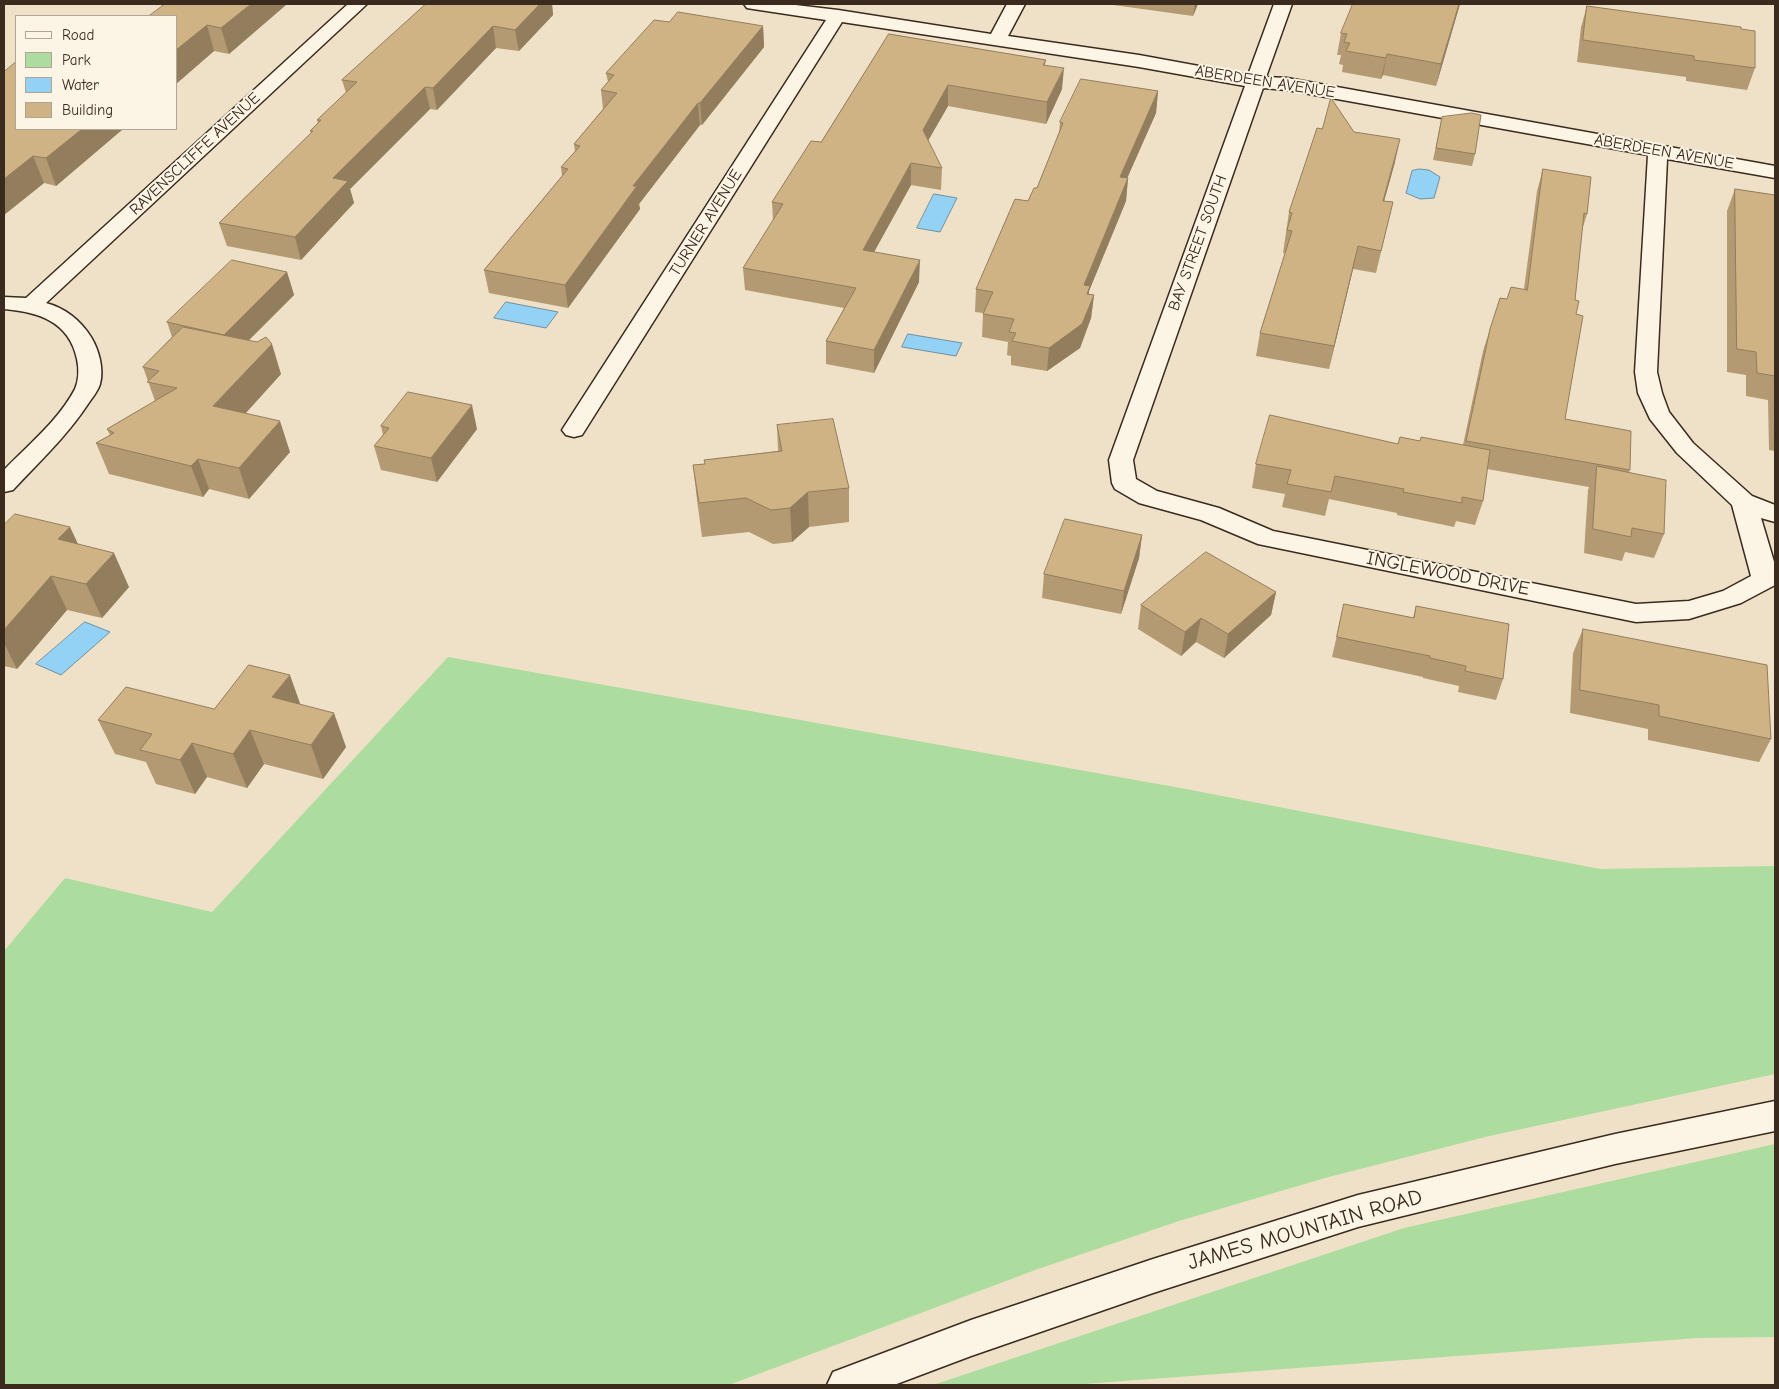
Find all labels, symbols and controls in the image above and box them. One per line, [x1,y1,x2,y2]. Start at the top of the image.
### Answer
legend [15,15,178,130]
text: Road [62,26,94,44]
text: Park [62,51,91,69]
street label: ABERDEEN AVENUE [1194,61,1336,103]
text: Water [62,76,99,94]
street label: RAVENSCLIFFE AVENUE [126,89,264,219]
text: Building [62,101,113,119]
street label: ABERDEEN AVENUE [1593,130,1735,174]
street label: TURNER AVENUE [666,166,746,280]
street label: BAY STREET SOUTH [1165,173,1231,313]
street label: INGLEWOOD DRIVE [1365,547,1531,601]
street label: JAMES MOUNTAIN ROAD [1185,1184,1425,1276]

